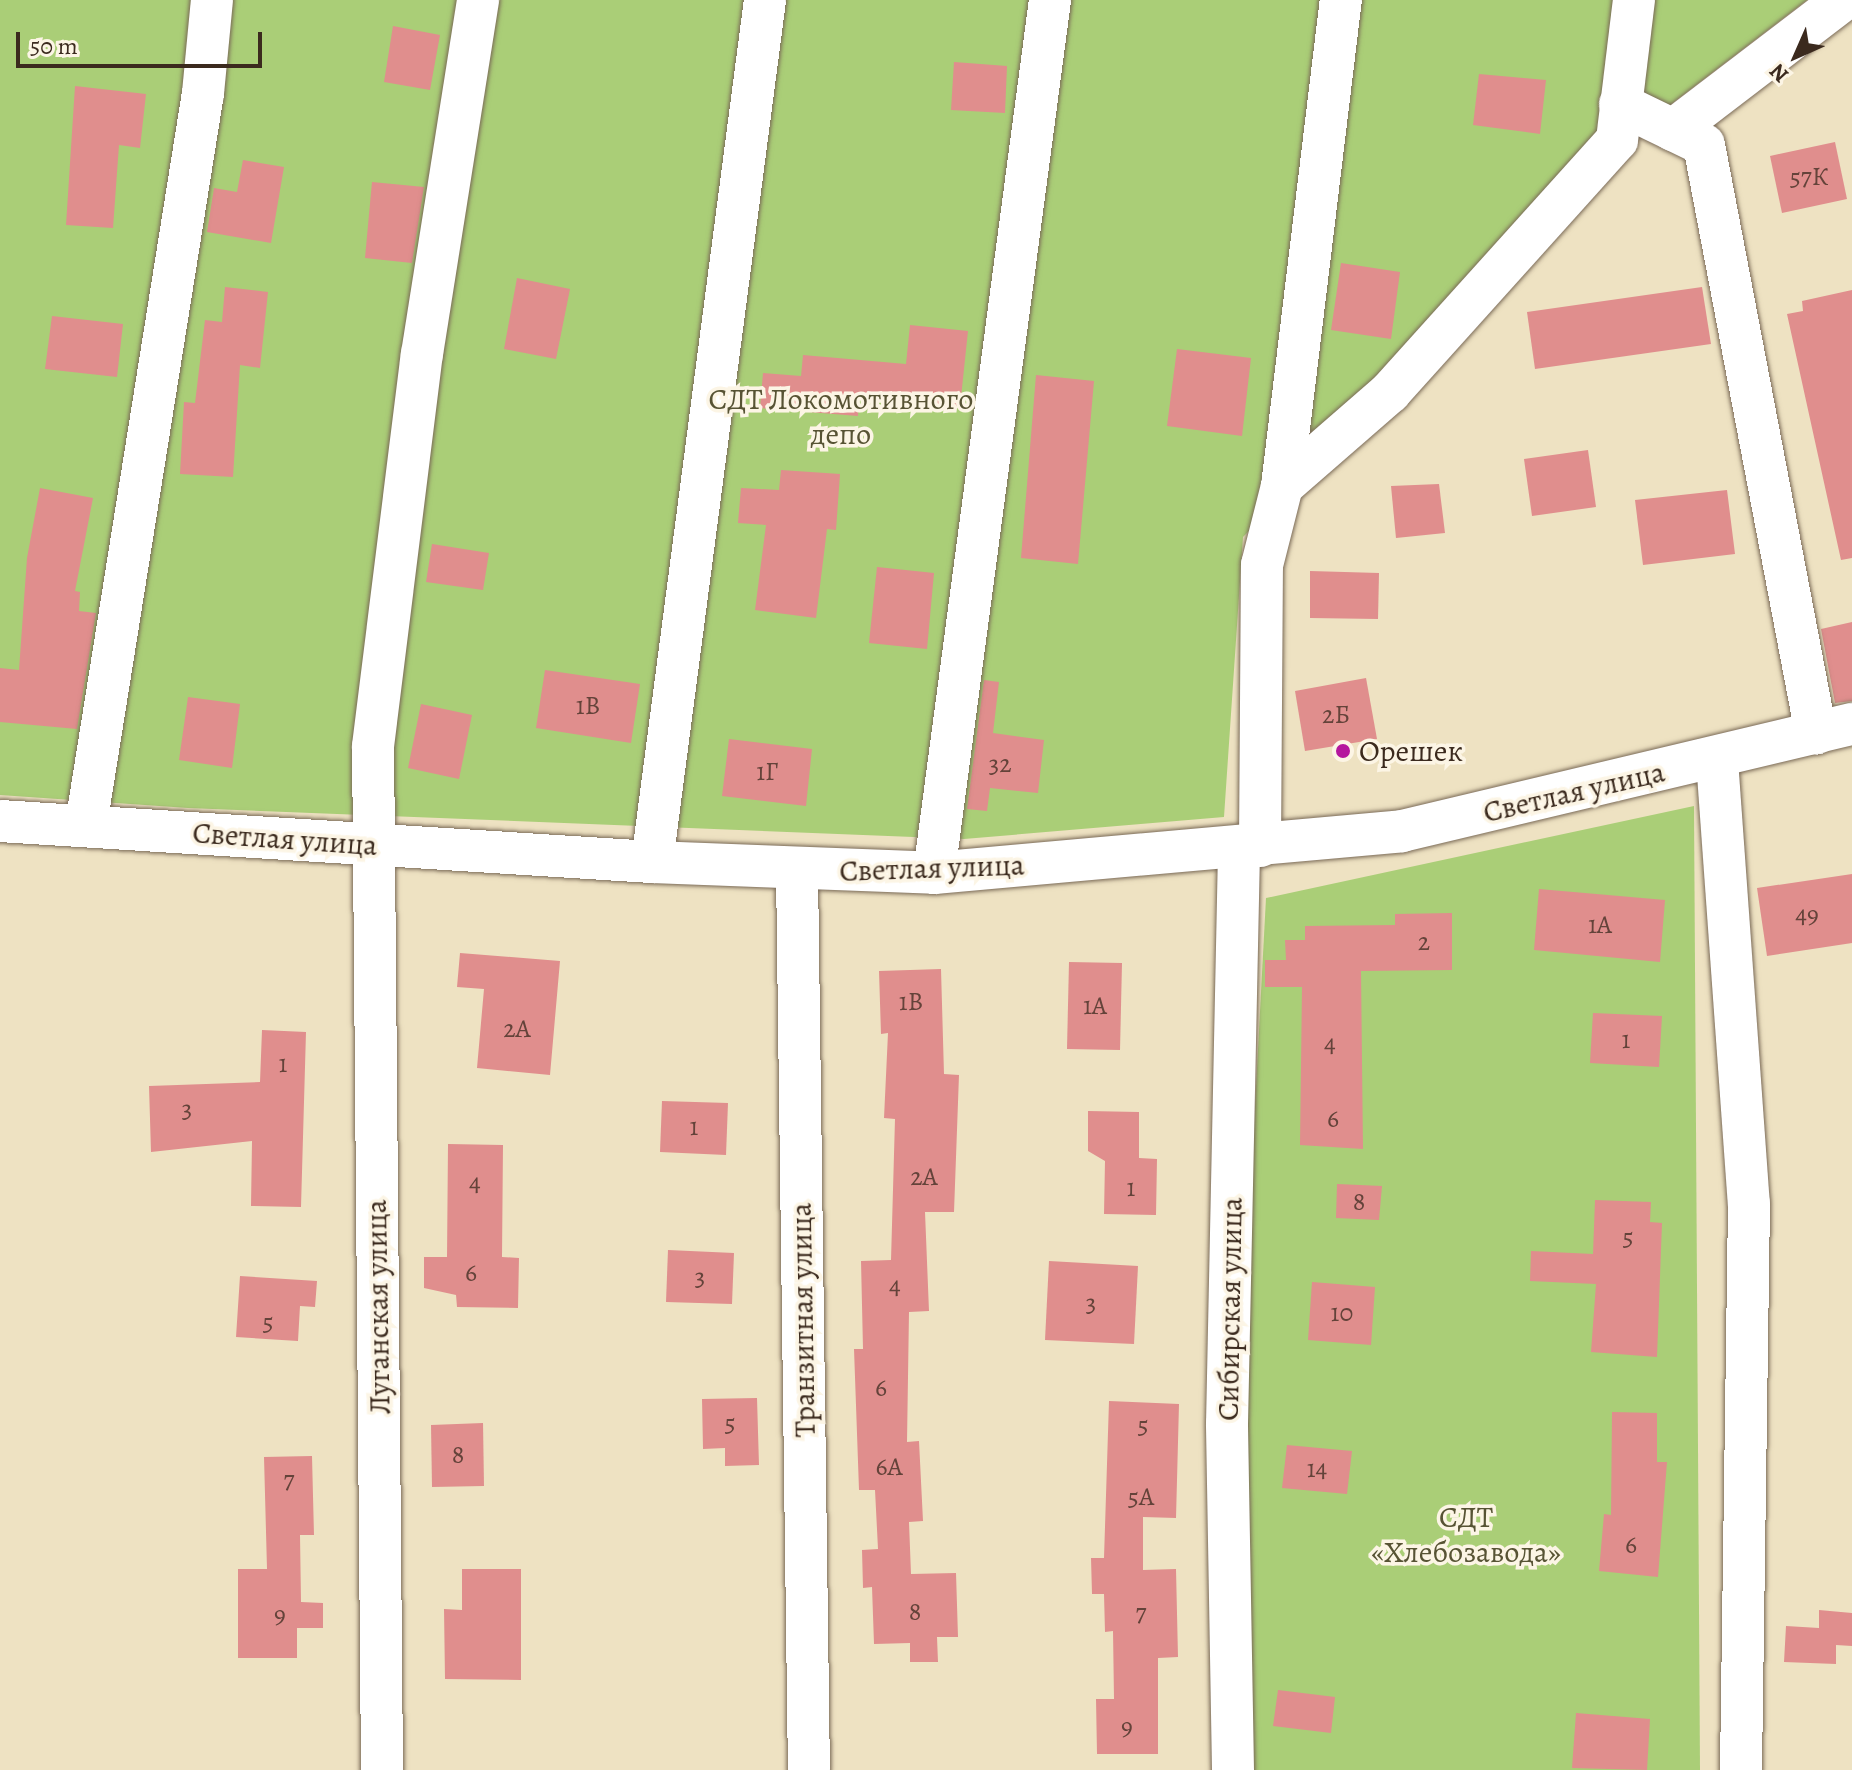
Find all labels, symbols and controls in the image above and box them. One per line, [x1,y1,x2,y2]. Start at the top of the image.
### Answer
scale bar [20,16,266,66]
north arrow [1756,16,1836,96]
text: 50 m [30,30,78,62]
text: N [1763,57,1795,89]
house number: 57К [1790,161,1828,193]
park label: СДТ Локомотивного депо [709,381,973,452]
house number: 1В [576,690,600,722]
house number: 2Б [1322,699,1350,731]
place label: Орешек [1359,733,1463,769]
marker: Орешек [1334,742,1352,760]
house number: 32 [988,748,1012,780]
street label: Светлая улица [1480,754,1668,830]
house number: 1Г [756,756,778,788]
street label: Светлая улица [191,815,379,863]
street label: Светлая улица [839,847,1025,889]
house number: 49 [1795,899,1819,931]
house number: 1А [1588,909,1612,941]
house number: 2 [1418,926,1430,958]
house number: 1В [899,986,923,1018]
house number: 1А [1083,990,1107,1022]
house number: 2А [503,1013,531,1045]
house number: 1 [1622,1024,1630,1056]
house number: 4 [1324,1028,1336,1060]
house number: 1 [279,1048,287,1080]
house number: 3 [182,1093,192,1125]
house number: 6 [1327,1103,1339,1135]
house number: 1 [690,1111,698,1143]
house number: 2А [910,1161,938,1193]
house number: 4 [469,1167,481,1199]
house number: 1 [1127,1172,1135,1204]
house number: 8 [1353,1186,1365,1218]
street label: Сибирская улица [1210,1197,1250,1421]
street label: Луганская улица [358,1199,398,1415]
street label: Транзитная улица [783,1202,823,1438]
house number: 5 [1622,1221,1634,1253]
house number: 6 [465,1257,477,1289]
house number: 3 [695,1261,705,1293]
house number: 4 [889,1270,901,1302]
house number: 3 [1086,1287,1096,1319]
house number: 10 [1331,1297,1353,1329]
house number: 5 [262,1306,274,1338]
house number: 6 [875,1372,887,1404]
house number: 5 [724,1407,736,1439]
house number: 5 [1137,1409,1149,1441]
house number: 8 [452,1439,464,1471]
house number: 6А [875,1451,903,1483]
house number: 14 [1307,1453,1327,1485]
house number: 7 [284,1464,294,1496]
house number: 5А [1128,1481,1154,1513]
park label: СДТ «Хлебозавода» [1371,1499,1561,1570]
house number: 6 [1625,1529,1637,1561]
house number: 8 [909,1596,921,1628]
house number: 7 [1136,1597,1146,1629]
house number: 9 [274,1599,286,1631]
house number: 9 [1121,1711,1133,1743]

